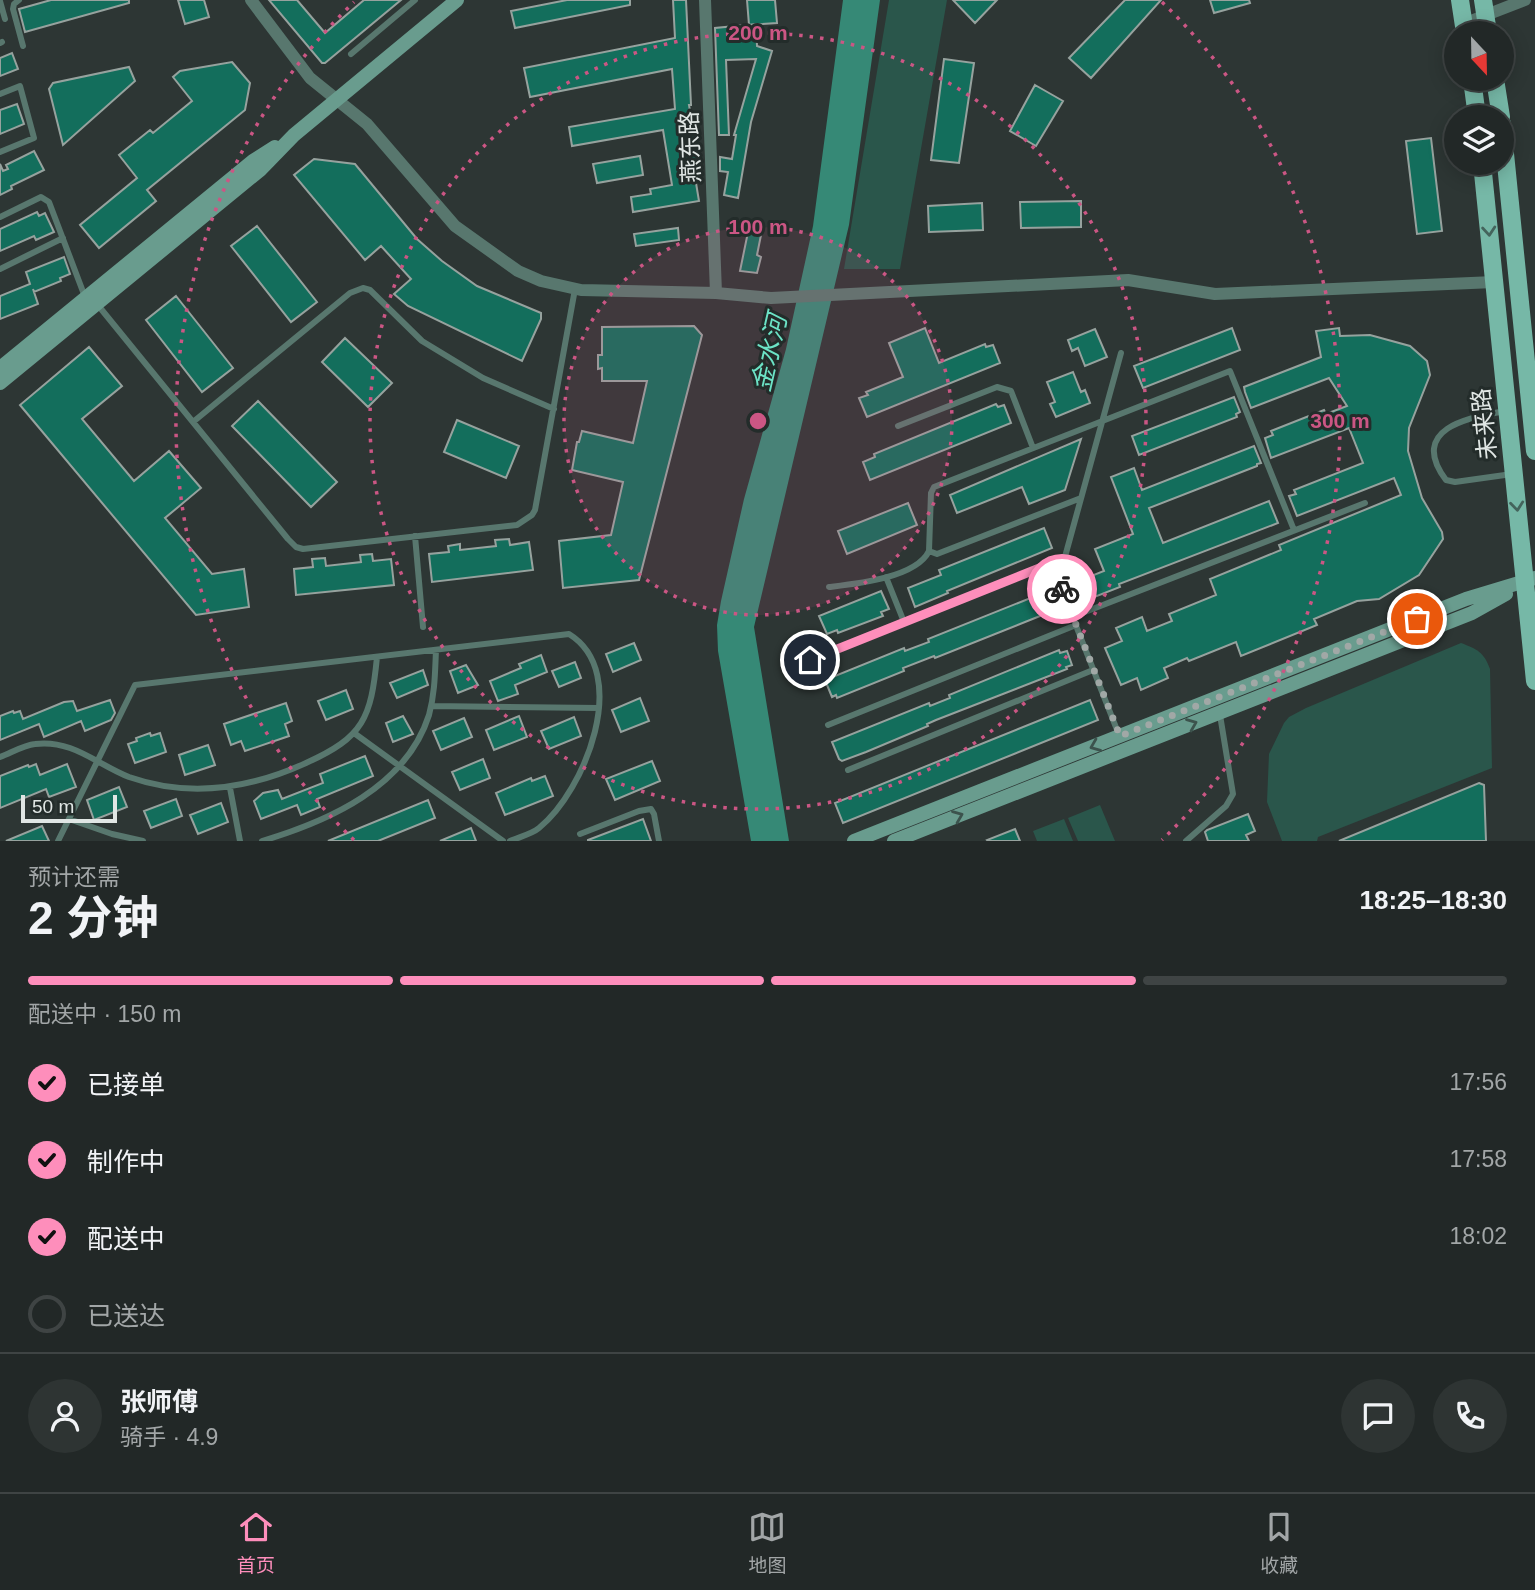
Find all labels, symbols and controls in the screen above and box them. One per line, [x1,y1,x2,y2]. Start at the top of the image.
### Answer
text: 200 m [728,21,788,44]
north arrow [1444,21,1514,91]
map controls [1444,21,1514,175]
button: layers [1444,105,1514,175]
street label: 燕东路 [675,111,705,183]
text: 100 m [728,215,788,238]
one-way arrow [1481,225,1496,236]
water label: 金水河 [746,307,794,394]
street label: 未来路 [1467,387,1501,461]
centre of rings [746,409,770,433]
text: 300 m [1310,409,1370,432]
one-way arrow [1509,500,1524,511]
courier [1027,554,1097,624]
icon: bike [1043,570,1081,608]
pin [1387,589,1447,649]
icon: bag [1398,600,1436,638]
pin [780,630,840,690]
icon: home [791,641,829,679]
one-way arrow [1186,718,1198,732]
one-way arrow [1089,737,1101,751]
scale bar [21,792,117,824]
text: 50 m [32,796,74,817]
one-way arrow [951,810,963,824]
text: 预计还需 [28,864,120,890]
text: 18:25–18:30 [1360,885,1507,915]
text: 2 分钟 [28,892,158,944]
text: 配送中 · 150 m [28,1001,181,1027]
icon: check [28,1064,66,1102]
text: 17:56 [1449,1069,1507,1095]
text: 已接单 [87,1070,165,1100]
icon: check [28,1141,66,1179]
text: 17:58 [1449,1146,1507,1172]
text: 制作中 [87,1147,165,1177]
icon: check [28,1218,66,1256]
text: 18:02 [1449,1223,1507,1249]
text: 配送中 [87,1224,165,1254]
text: 已送达 [87,1301,165,1331]
button: person [28,1379,102,1453]
button: chat [1341,1379,1415,1453]
button: phone [1433,1379,1507,1453]
text: 张师傅 [120,1387,198,1417]
text: 骑手 · 4.9 [120,1424,218,1450]
tab: 首页 [237,1508,275,1577]
tab: 地图 [748,1508,786,1577]
tab: 收藏 [1260,1508,1298,1577]

